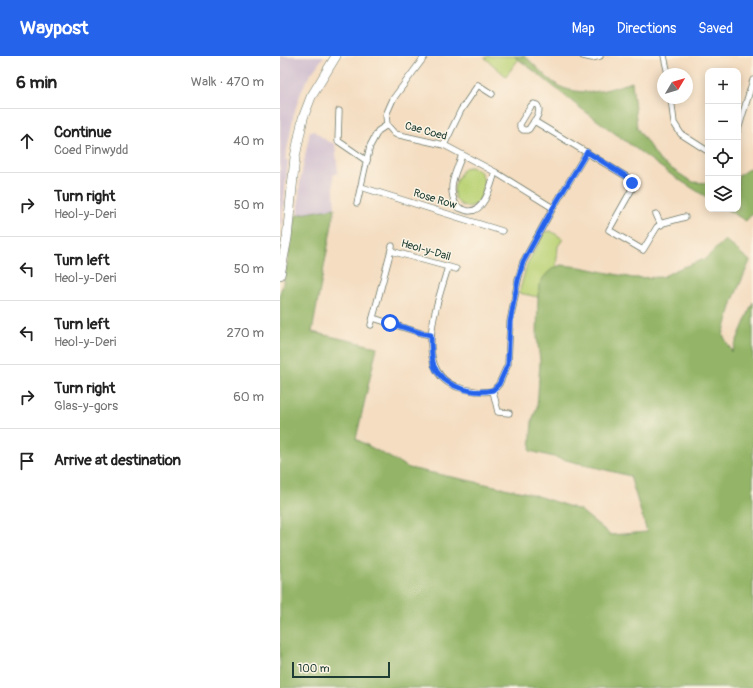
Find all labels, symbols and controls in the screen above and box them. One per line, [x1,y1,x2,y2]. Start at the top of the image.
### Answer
text: Waypost [20,16,89,40]
text: Map [572,20,595,37]
text: Directions [617,20,676,37]
text: Saved [698,20,733,37]
north arrow [657,68,693,104]
map controls [705,68,741,212]
button: + [705,68,741,104]
text: 6 min [16,72,57,93]
text: Walk · 470 m [191,74,264,90]
button: − [705,104,741,140]
street label: Cae Coed [403,119,449,143]
text: Continue [54,123,112,142]
icon: ahead [16,130,38,152]
text: 40 m [233,133,264,149]
button: locate [705,140,741,176]
text: Coed Pinwydd [54,142,128,158]
route end [623,174,641,192]
button: layers [705,176,741,212]
street label: Rose Row [412,186,459,212]
text: Turn right [54,187,115,206]
icon: right [16,194,38,216]
text: 50 m [234,197,264,213]
text: Heol-y-Deri [54,206,116,222]
street label: Heol-y-Dail [400,237,452,263]
text: Turn left [54,251,110,270]
icon: left [16,258,38,280]
text: 50 m [234,261,264,277]
text: Heol-y-Deri [54,270,116,286]
route start [381,314,399,332]
text: Turn left [54,315,110,334]
icon: left [16,322,38,344]
text: 270 m [227,325,264,341]
text: Heol-y-Deri [54,334,116,350]
text: Turn right [54,379,115,398]
icon: right [16,386,38,408]
text: 60 m [233,389,264,405]
text: Glas-y-gors [54,398,118,414]
icon: arrive [16,450,38,472]
text: Arrive at destination [54,451,181,470]
scale bar [292,660,390,679]
text: 100 m [298,662,329,675]

